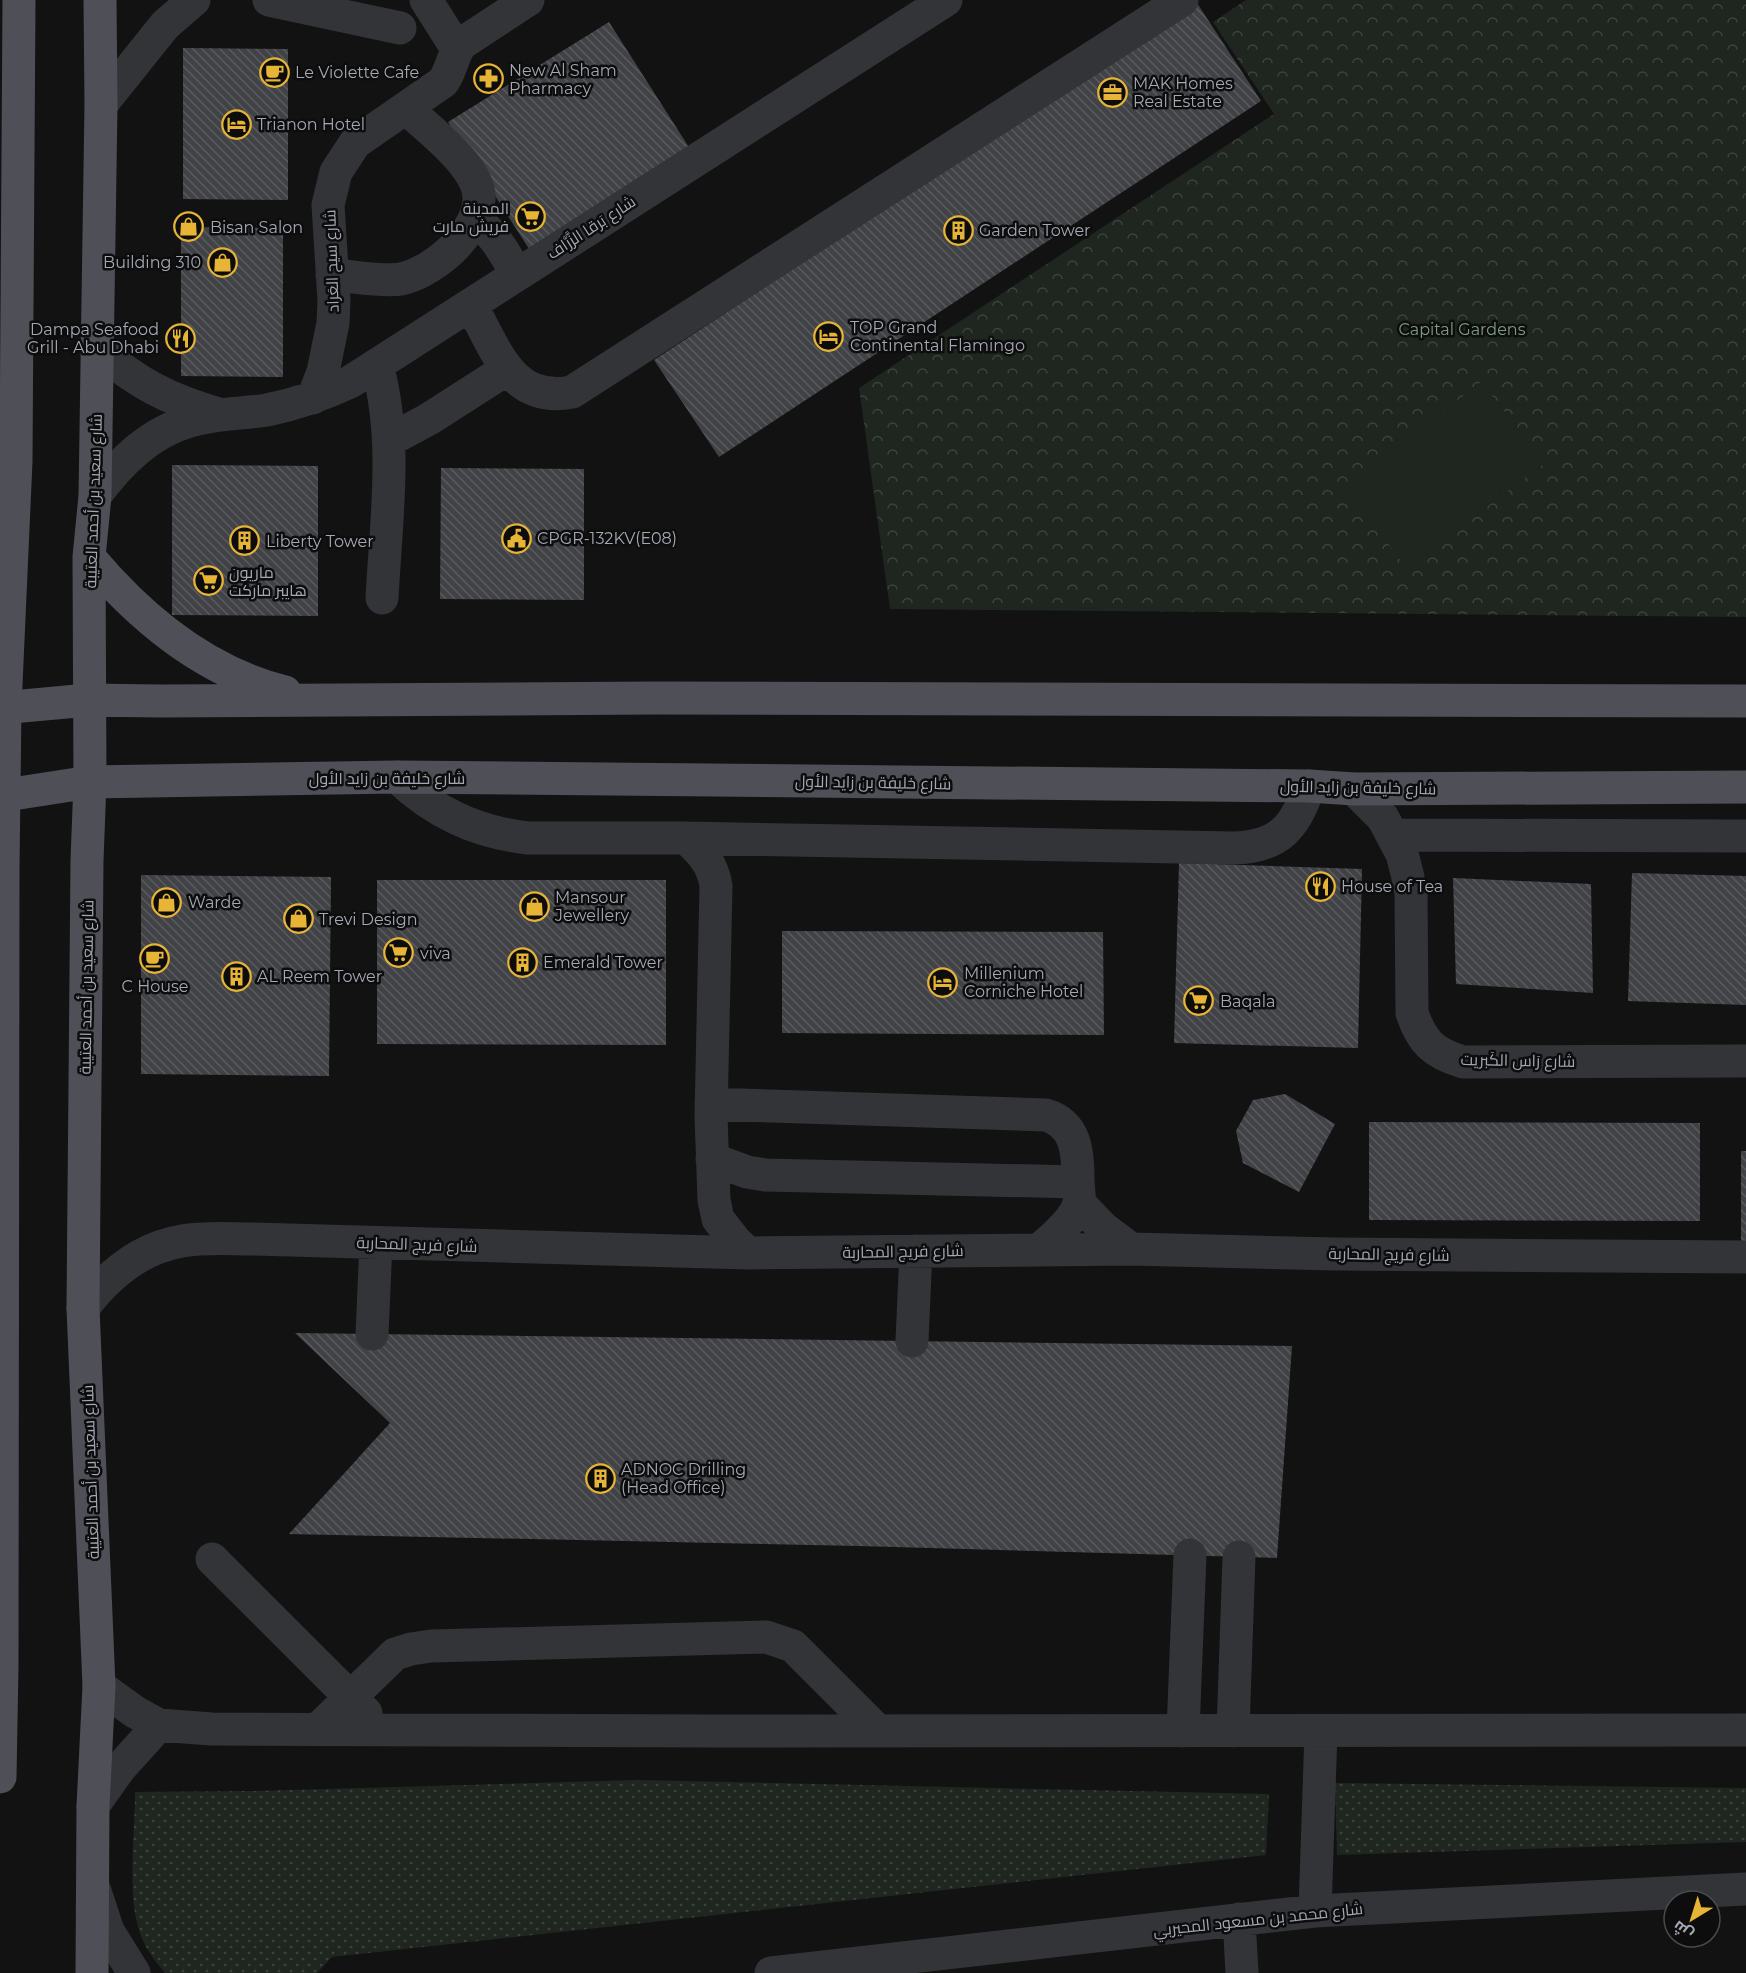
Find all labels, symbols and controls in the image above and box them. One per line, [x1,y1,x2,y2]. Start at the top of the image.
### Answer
cafe icon: Le Violette Cafe [258,56,290,88]
place label: New Al Sham Pharmacy [509,61,617,98]
place label: Le Violette Cafe [295,63,419,82]
pharmacy icon: New Al Sham Pharmacy [472,63,504,95]
place label: MAK Homes Real Estate [1133,74,1233,111]
office icon: MAK Homes Real Estate [1096,76,1128,108]
hotel icon: Trianon Hotel [220,108,252,140]
place label: Trianon Hotel [257,115,365,134]
street label: شارع بَرقا الزَّرَّاف [543,191,640,265]
place label: المدينة فريش مارت [433,199,509,237]
supermarket icon: المدينة فريش مارت [514,201,546,233]
street label: شارع سيح العَراد [320,209,345,313]
shop icon: Bisan Salon [173,211,205,243]
building icon: Garden Tower [942,214,974,246]
place label: Bisan Salon [210,218,303,237]
place label: Garden Tower [979,221,1091,240]
shop icon: Building 310 [206,246,238,278]
place label: Building 310 [103,253,201,272]
place label: TOP Grand Continental Flamingo [850,318,1025,355]
place label: Dampa Seafood Grill - Abu Dhabi [27,320,159,357]
hotel icon: TOP Grand Continental Flamingo [813,320,845,352]
park label: Capital Gardens [1399,320,1526,339]
restaurant icon: Dampa Seafood Grill - Abu Dhabi [164,322,196,354]
street label: شارع سعيد بن أحمد العتيبة [81,413,108,589]
public building icon: CPGR-132KV(E08) [500,522,532,554]
building icon: Liberty Tower [229,525,261,557]
place label: CPGR-132KV(E08) [537,529,677,548]
place label: Liberty Tower [266,532,374,551]
place label: ماريون هايبر ماركت [229,563,307,600]
supermarket icon: ماريون هايبر ماركت [192,565,224,597]
street label: شارع خليفة بن زايد الأول [309,769,465,790]
street label: شارع خليفة بن زايد الأول [795,772,951,795]
street label: شارع خليفة بن زايد الأول [1280,777,1436,800]
restaurant icon: House of Tea [1304,870,1336,902]
place label: House of Tea [1341,877,1443,896]
shop icon: Warde [151,886,183,918]
place label: Mansour Jewellery [554,888,630,925]
shop icon: Mansour Jewellery [518,890,550,922]
place label: Warde [188,893,241,912]
street label: شارع سعيد بن أحمد العتيبة [75,900,100,1075]
shop icon: Trevi Design [282,903,314,935]
place label: Trevi Design [319,910,418,929]
supermarket icon: viva [383,937,415,969]
cafe icon: C House [139,942,171,974]
place label: viva [420,944,451,963]
building icon: Emerald Tower [506,946,538,978]
place label: Emerald Tower [543,953,663,972]
building icon: AL Reem Tower [220,960,252,992]
place label: Millenium Corniche Hotel [964,964,1083,1001]
hotel icon: Millenium Corniche Hotel [927,966,959,998]
place label: AL Reem Tower [257,967,382,986]
place label: C House [122,977,188,996]
supermarket icon: Baqala [1183,985,1215,1017]
place label: Baqala [1220,992,1276,1011]
street label: شارع رَاس الكَبريت [1460,1050,1575,1073]
street label: شارع فريج المحاربة [356,1233,478,1258]
street label: شارع فريج المحاربة [842,1241,964,1264]
street label: شارع فريج المحاربة [1328,1244,1450,1267]
street label: شارع سعيد بن أحمد العتيبة [78,1384,105,1560]
place label: ADNOC Drilling (Head Office) [621,1460,746,1497]
building icon: ADNOC Drilling (Head Office) [584,1462,616,1494]
north arrow [1662,1889,1722,1949]
street label: شارع محمد بن مسعود المحيربي [1152,1899,1364,1944]
text: ش [1669,1917,1697,1944]

